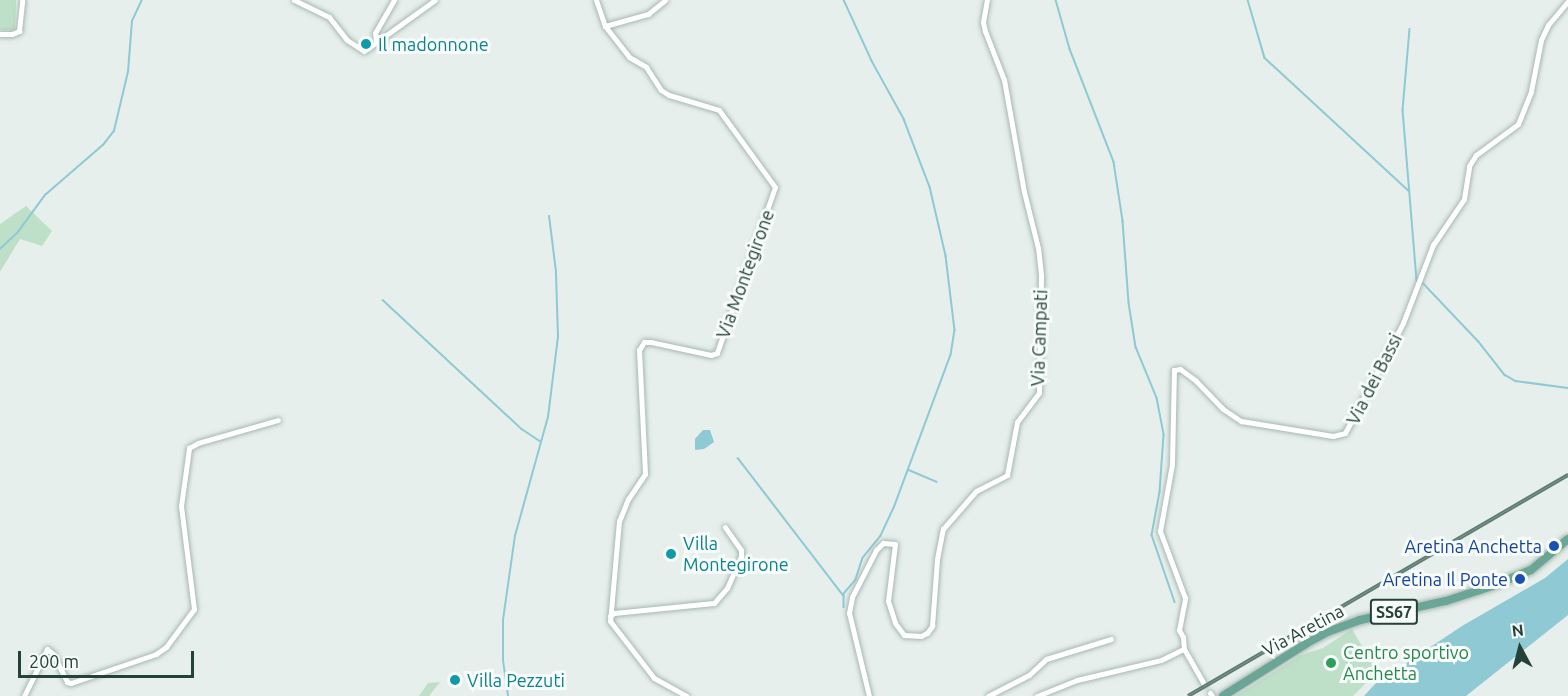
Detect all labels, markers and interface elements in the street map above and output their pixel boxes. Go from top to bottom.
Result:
place label: Il madonnone [378,33,489,55]
marker: Il madonnone [359,37,373,51]
street label: Via Montegirone [712,207,778,341]
street label: Via Campati [1027,289,1051,387]
street label: Via dei Bassi [1342,330,1406,428]
place label: Villa Montegirone [683,533,789,576]
place label: Aretina Anchetta [1405,535,1542,557]
marker: Aretina Anchetta [1547,539,1561,553]
marker: Villa Montegirone [664,547,678,561]
place label: Aretina Il Ponte [1383,568,1508,590]
marker: Aretina Il Ponte [1513,572,1527,586]
road number: SS67 [1368,599,1420,625]
street label: Via Aretina [1259,600,1347,660]
north arrow [1490,618,1550,678]
text: N [1511,620,1525,640]
scale bar [21,639,196,677]
place label: Centro sportivo Anchetta [1343,642,1469,684]
text: 200 m [29,651,79,671]
marker: Centro sportivo Anchetta [1324,656,1338,670]
place label: Villa Pezzuti [467,669,565,691]
marker: Villa Pezzuti [448,673,462,687]

